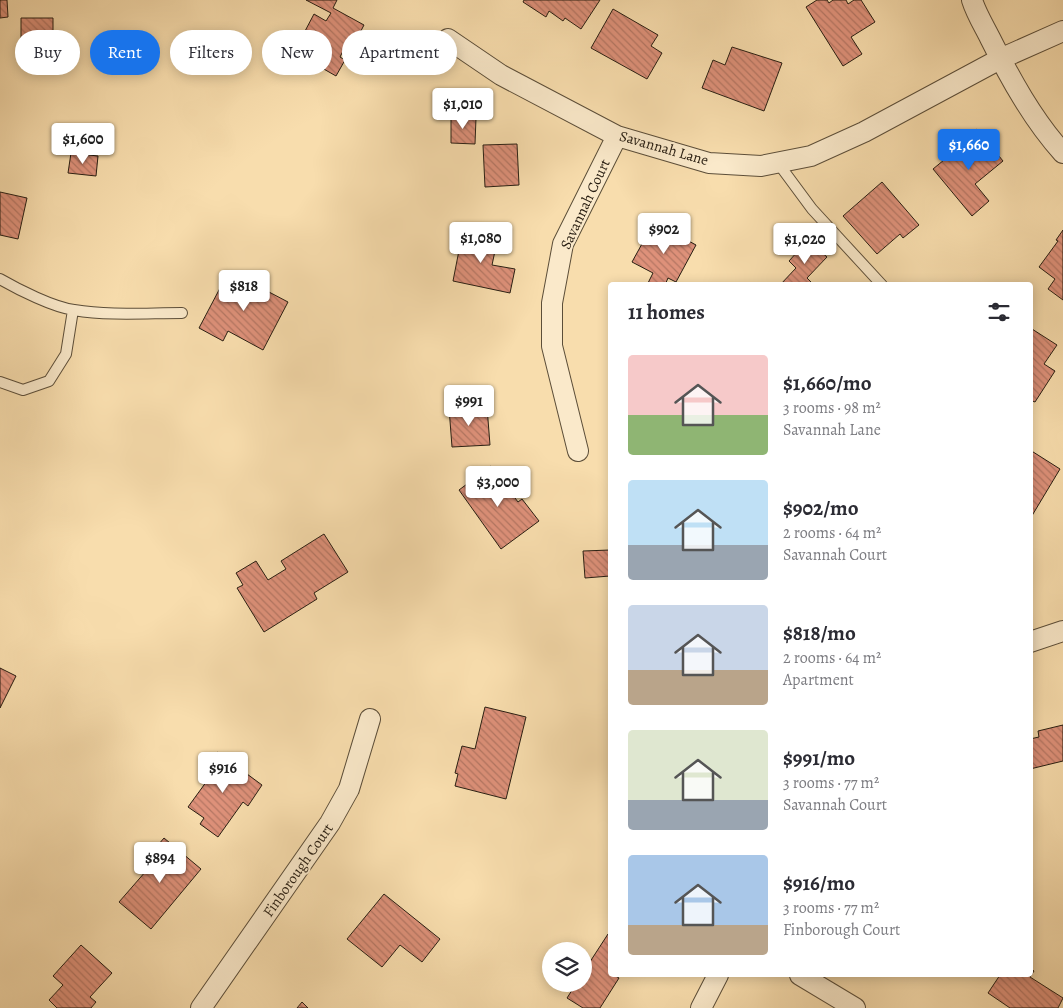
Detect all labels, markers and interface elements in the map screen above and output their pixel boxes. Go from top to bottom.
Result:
chip: Buy [15,30,80,75]
chip: Rent [90,30,160,75]
chip: Filters [170,30,252,75]
chip: New [262,30,332,75]
chip: Apartment [342,30,457,75]
pin: $1,010 [422,88,504,130]
text: $1,010 [443,93,483,115]
pin: $1,600 [42,122,124,165]
street label: Savannah Lane [617,126,711,170]
text: $1,600 [62,128,104,150]
pin: $1,660 [928,128,1010,171]
text: $1,660 [949,134,989,156]
street label: Savannah Court [555,156,615,252]
pin: $902 [634,212,694,255]
text: $902 [649,218,679,240]
pin: $1,080 [440,222,522,264]
pin: $1,020 [764,222,846,265]
text: $1,080 [460,227,502,249]
text: $1,020 [784,228,826,250]
pin: $818 [214,270,274,312]
text: $818 [230,275,258,297]
text: 11 homes [628,298,705,326]
icon: filters [985,298,1013,326]
text: $1,660/mo [783,369,871,397]
icon: home [668,375,728,435]
pin: $991 [439,384,499,427]
text: $991 [455,390,483,412]
text: 3 rooms · 98 m² [783,397,881,419]
text: Savannah Lane [783,419,881,441]
pin: $3,000 [457,466,539,508]
text: $3,000 [477,471,519,493]
text: $902/mo [783,494,859,522]
icon: home [668,500,728,560]
text: 2 rooms · 64 m² [783,522,881,544]
text: Savannah Court [783,544,887,566]
text: $818/mo [783,619,856,647]
icon: home [668,625,728,685]
text: 2 rooms · 64 m² [783,647,881,669]
text: Apartment [783,669,854,691]
text: $991/mo [783,744,855,772]
icon: home [668,750,728,810]
pin: $916 [193,752,253,794]
text: $916 [209,757,237,779]
text: 3 rooms · 77 m² [783,772,879,794]
text: Savannah Court [783,794,887,816]
street label: Finborough Court [258,819,338,921]
pin: $894 [130,842,190,884]
text: $894 [145,847,175,869]
text: $916/mo [783,869,855,897]
icon: home [668,875,728,935]
text: 3 rooms · 77 m² [783,897,879,919]
text: Finborough Court [783,919,900,941]
map controls [542,942,592,992]
button: layers [542,942,592,992]

